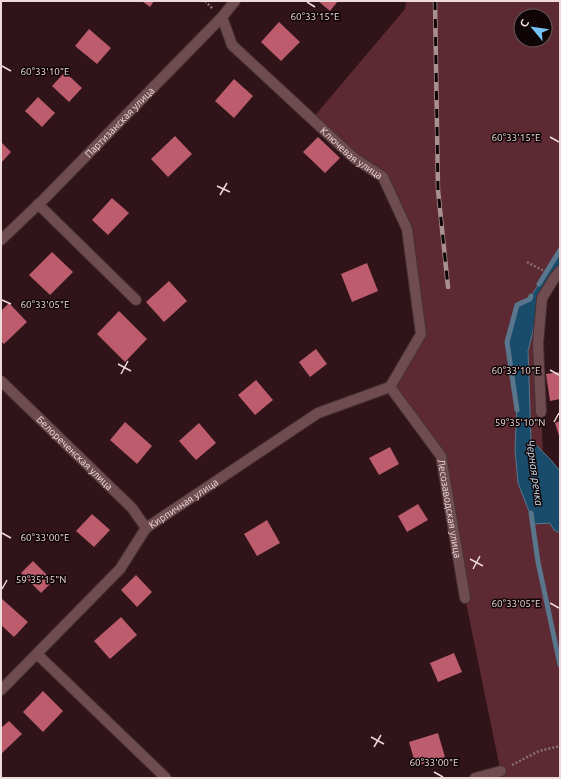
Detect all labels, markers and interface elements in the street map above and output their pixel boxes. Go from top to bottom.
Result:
north arrow [513,8,553,48]
text: 60°33'15"E [290,11,340,22]
text: С [517,17,531,29]
text: 60°33'10"E [20,66,70,77]
street label: Партизанская улица [82,85,156,160]
street label: Ключевая улица [318,125,385,181]
text: 60°33'15"E [491,132,541,143]
text: 60°33'05"E [20,299,70,310]
text: 60°33'10"E [491,365,541,376]
street label: Белореченская улица [35,413,115,492]
text: 59°35'10"N [495,417,545,428]
water label: Черная речка [524,439,546,507]
street label: Лесозаводская улица [436,458,464,559]
street label: Кирпичная улица [147,476,220,530]
text: 60°33'00"E [20,532,70,543]
text: 59°35'15"N [16,574,66,585]
text: 60°33'05"E [491,598,541,609]
text: 60°33'00"E [409,757,459,768]

